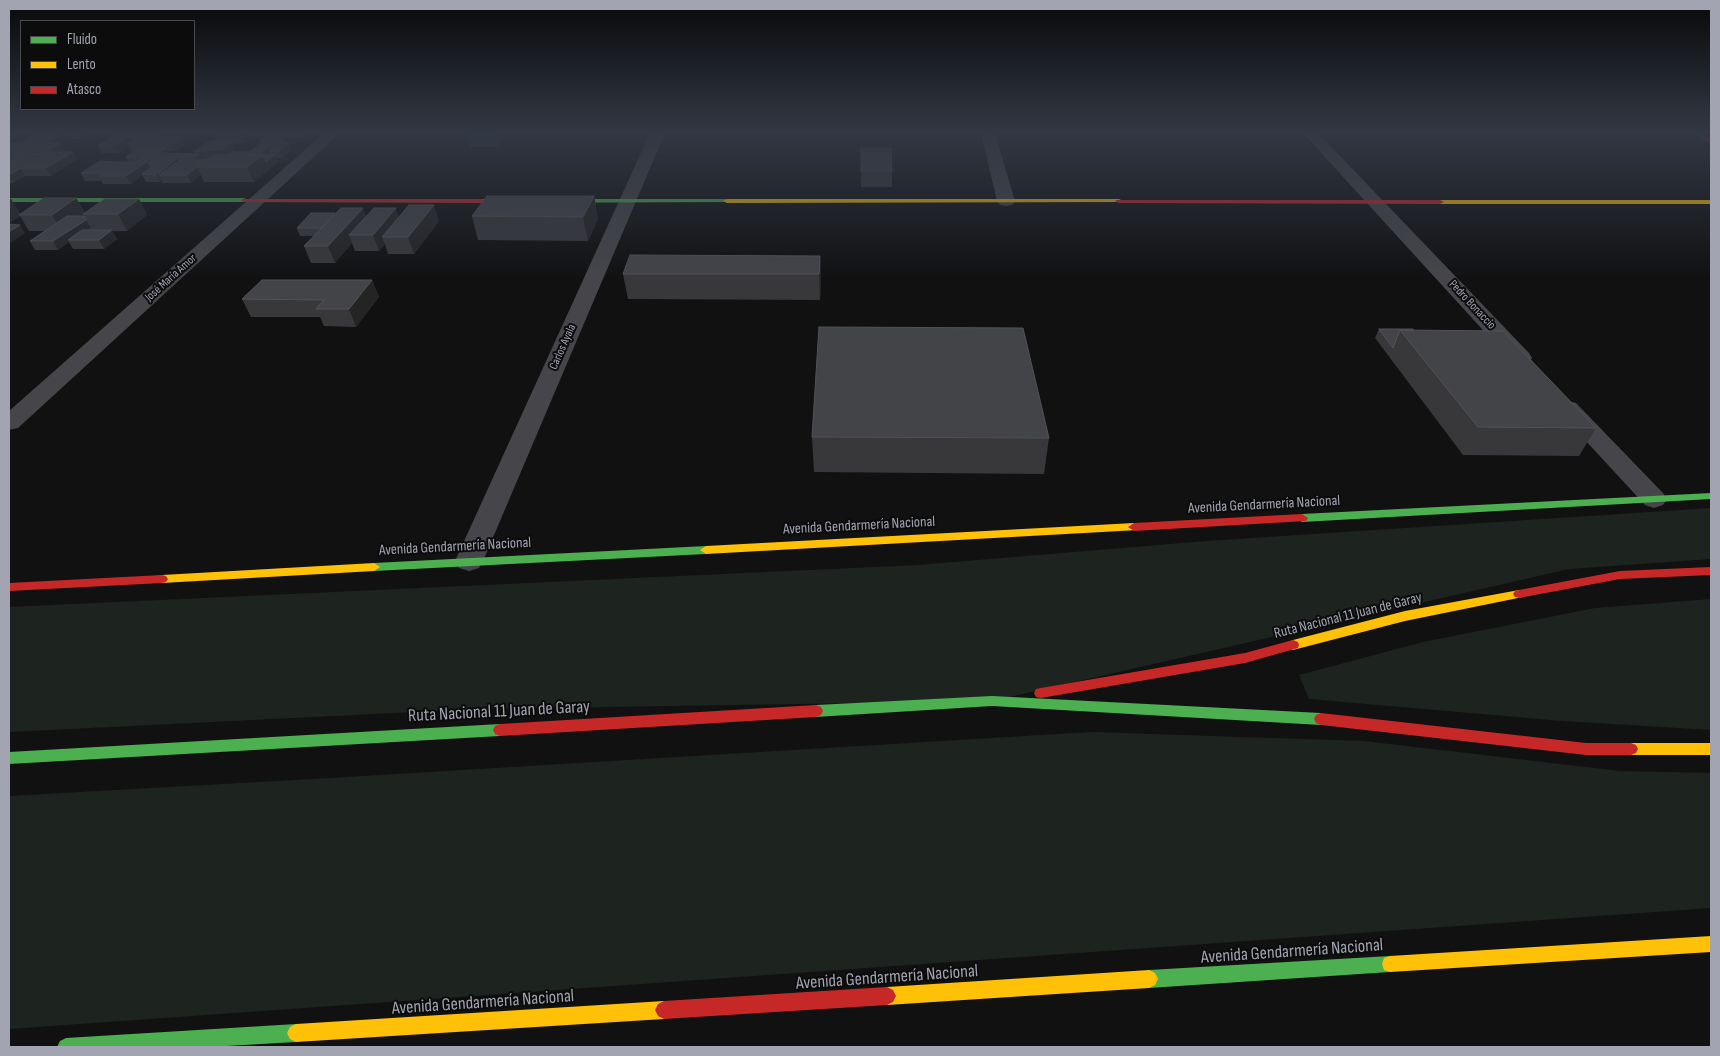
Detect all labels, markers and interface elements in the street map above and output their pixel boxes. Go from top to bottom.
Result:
legend [20,20,195,110]
text: Fluido [67,30,97,49]
text: Lento [67,55,96,74]
text: Atasco [67,80,101,99]
street label: José María Amor [142,251,200,305]
street label: Pedro Bonaccio [1446,277,1498,333]
street label: Carlos Ayala [547,322,579,372]
street label: Avenida Gendarmería Nacional [1188,492,1340,518]
street label: Avenida Gendarmería Nacional [783,513,935,539]
street label: Avenida Gendarmería Nacional [379,534,531,560]
street label: Ruta Nacional 11 Juan de Garay [1272,589,1424,643]
street label: Ruta Nacional 11 Juan de Garay [407,696,591,728]
street label: Avenida Gendarmería Nacional [1200,935,1384,969]
street label: Avenida Gendarmería Nacional [795,961,979,995]
street label: Avenida Gendarmería Nacional [391,986,575,1020]

